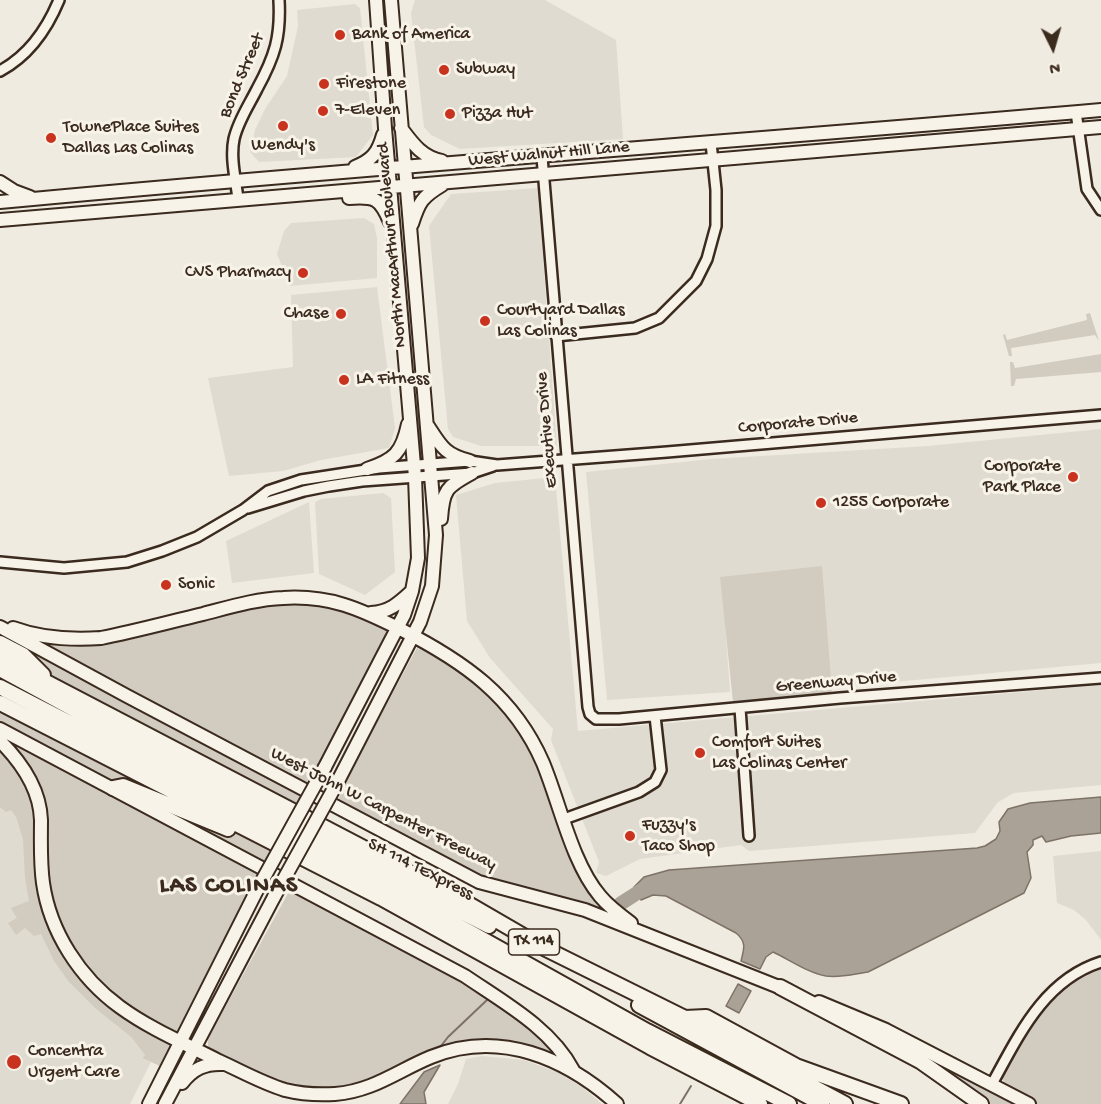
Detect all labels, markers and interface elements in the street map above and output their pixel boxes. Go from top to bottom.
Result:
north arrow [1023,18,1083,78]
place label: Bank of America [352,24,470,46]
marker: Bank of America [333,28,347,42]
street label: Bond Street [215,30,271,122]
text: N [1049,57,1061,76]
place label: Subway [456,59,515,81]
marker: Subway [437,63,451,77]
place label: Firestone [336,73,406,95]
marker: Firestone [317,77,331,91]
place label: 7-Eleven [335,100,400,122]
place label: Pizza Hut [462,103,532,125]
marker: 7-Eleven [316,104,330,118]
marker: Pizza Hut [443,107,457,121]
place label: TownePlace Suites Dallas Las Colinas [63,117,199,160]
marker: Wendy's [276,119,290,133]
marker: TownePlace Suites Dallas Las Colinas [44,131,58,145]
place label: Wendy's [251,135,315,157]
street label: West Walnut Hill Lane [468,137,630,173]
street label: North MacArthur Boulevard [373,142,413,348]
place label: CVS Pharmacy [185,262,291,284]
marker: CVS Pharmacy [296,266,310,280]
place label: Courtyard Dallas Las Colinas [497,300,625,342]
place label: Chase [284,303,329,325]
marker: Chase [334,307,348,321]
marker: Courtyard Dallas Las Colinas [478,314,492,328]
place label: LA Fitness [356,369,429,391]
street label: Executive Drive [532,371,564,489]
marker: LA Fitness [337,373,351,387]
street label: Corporate Drive [737,408,859,440]
place label: Corporate Park Place [983,456,1061,498]
marker: Corporate Park Place [1066,470,1080,484]
place label: 1255 Corporate [833,492,949,514]
marker: 1255 Corporate [814,496,828,510]
place label: Sonic [178,574,214,596]
marker: Sonic [159,578,173,592]
street label: Greenway Drive [775,667,897,699]
place label: Comfort Suites Las Colinas Center [712,732,846,774]
street label: West John W Carpenter Freeway [266,743,500,877]
marker: Comfort Suites Las Colinas Center [693,746,707,760]
place label: Fuzzy's Taco Shop [642,815,715,858]
marker: Fuzzy's Taco Shop [623,829,637,843]
street label: SH 114 TEXpress [364,834,476,906]
district label: LAS COLINAS [159,873,299,901]
road number: TX 114 [508,929,560,955]
place label: Concentra Urgent Care [28,1041,120,1084]
marker: Concentra Urgent Care [5,1053,23,1071]

